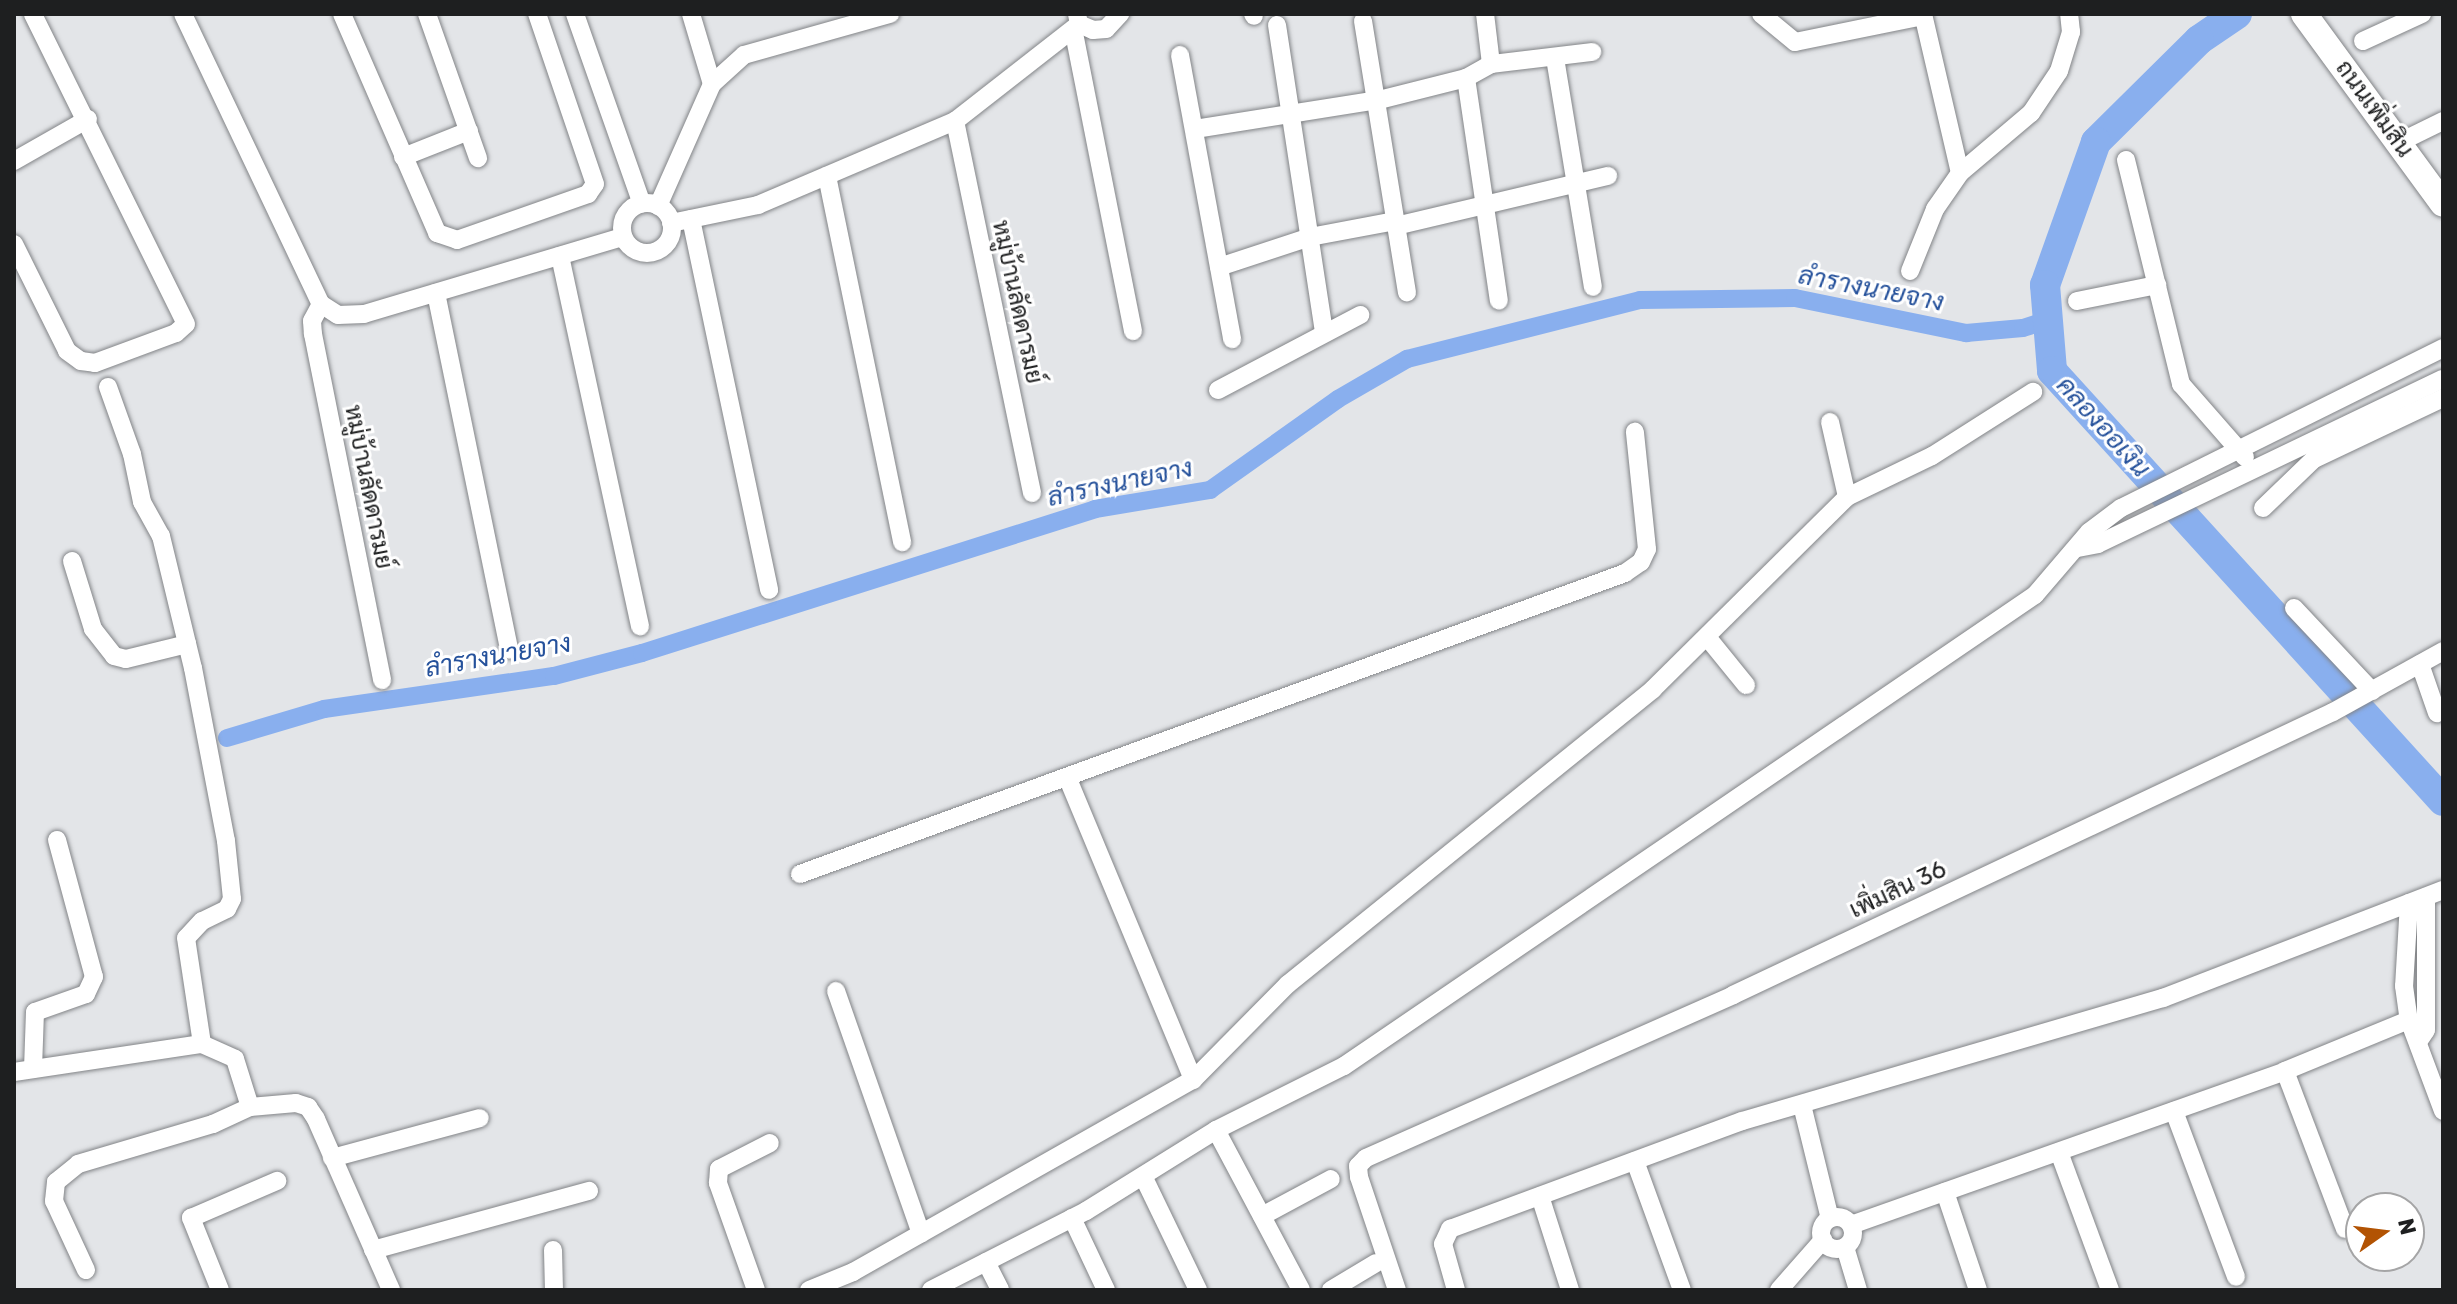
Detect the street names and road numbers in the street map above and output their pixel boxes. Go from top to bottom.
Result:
street label: ถนนเพิ่มสิน [2329,55,2419,163]
street label: หมู่บ้านลัดดารมย์ [986,218,1048,386]
street label: หมู่บ้านลัดดารมย์ [338,403,398,571]
street label: เพิ่มสิน 36 [1845,855,1951,925]

